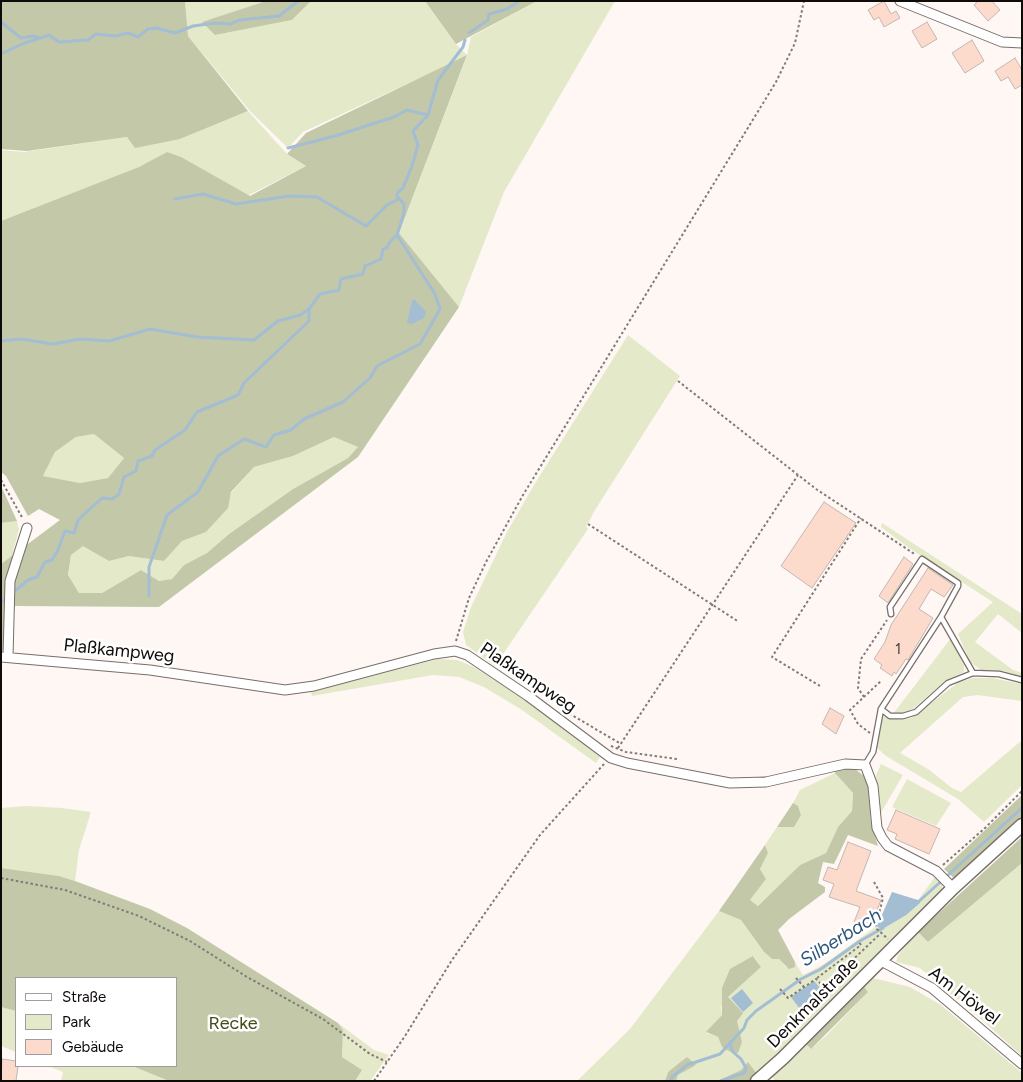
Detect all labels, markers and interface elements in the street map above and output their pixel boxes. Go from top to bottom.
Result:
street label: Plaßkampweg [62,634,176,668]
street label: Plaßkampweg [476,638,580,718]
house number: 1 [895,641,901,659]
water label: Silberbach [796,904,886,972]
street label: Denkmalstraße [763,953,863,1053]
street label: Am Höwel [924,962,1004,1030]
legend [15,977,178,1067]
text: Straße [62,988,106,1006]
text: Park [62,1013,91,1031]
park label: Recke [208,1013,258,1035]
text: Gebäude [62,1038,123,1056]

